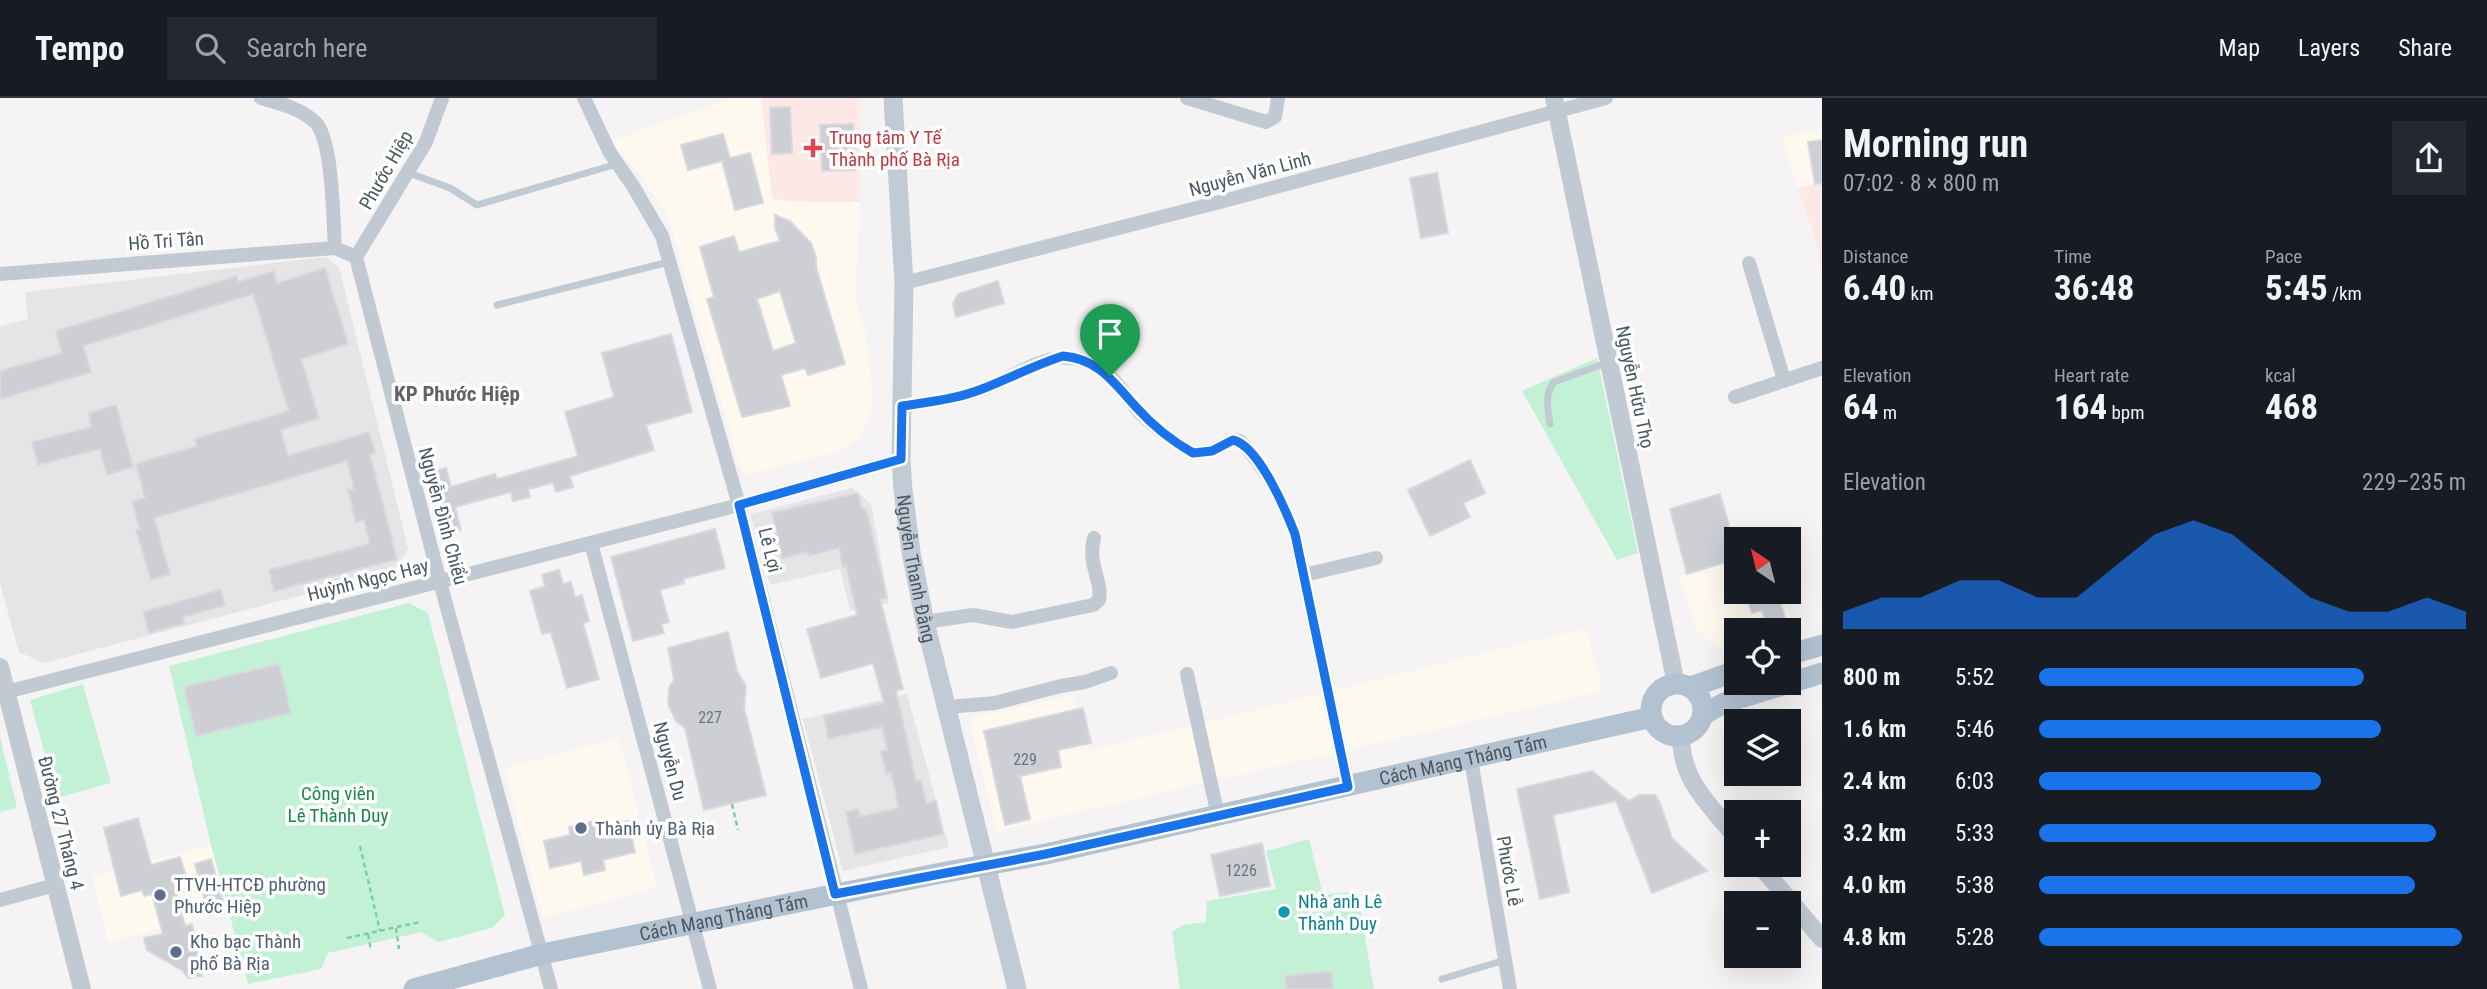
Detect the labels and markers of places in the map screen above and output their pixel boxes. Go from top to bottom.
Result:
place label: Trung tâm Y Tế Thành phố Bà Rịa [829,126,960,171]
marker: Trung tâm Y Tế Thành phố Bà Rịa [803,138,823,158]
pin [1080,304,1140,376]
place label: Thành ủy Bà Rịa [595,817,715,840]
marker: Thành ủy Bà Rịa [573,820,589,836]
place label: TTVH-HTCĐ phường Phước Hiệp [174,873,326,918]
marker: TTVH-HTCĐ phường Phước Hiệp [152,887,168,903]
place label: Nhà anh Lê Thành Duy [1298,890,1382,935]
marker: Nhà anh Lê Thành Duy [1276,904,1292,920]
place label: Kho bạc Thành phố Bà Rịa [190,930,301,975]
marker: Kho bạc Thành phố Bà Rịa [168,944,184,960]

